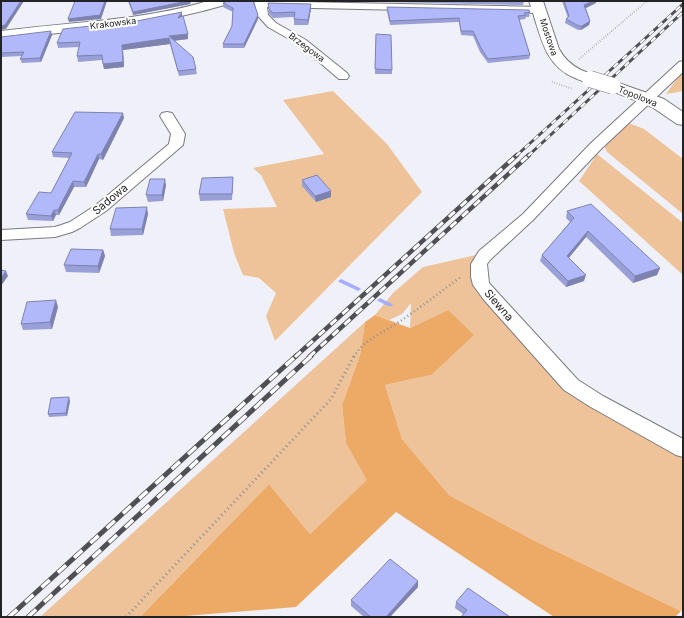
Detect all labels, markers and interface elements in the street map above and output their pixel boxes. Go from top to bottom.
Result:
street label: Krakowska [89,15,137,31]
street label: Mostowa [537,17,561,57]
street label: Brzegowa [287,30,327,64]
street label: Topolowa [617,83,659,109]
street label: Sadowa [89,180,131,218]
street label: Siewna [481,286,517,324]

